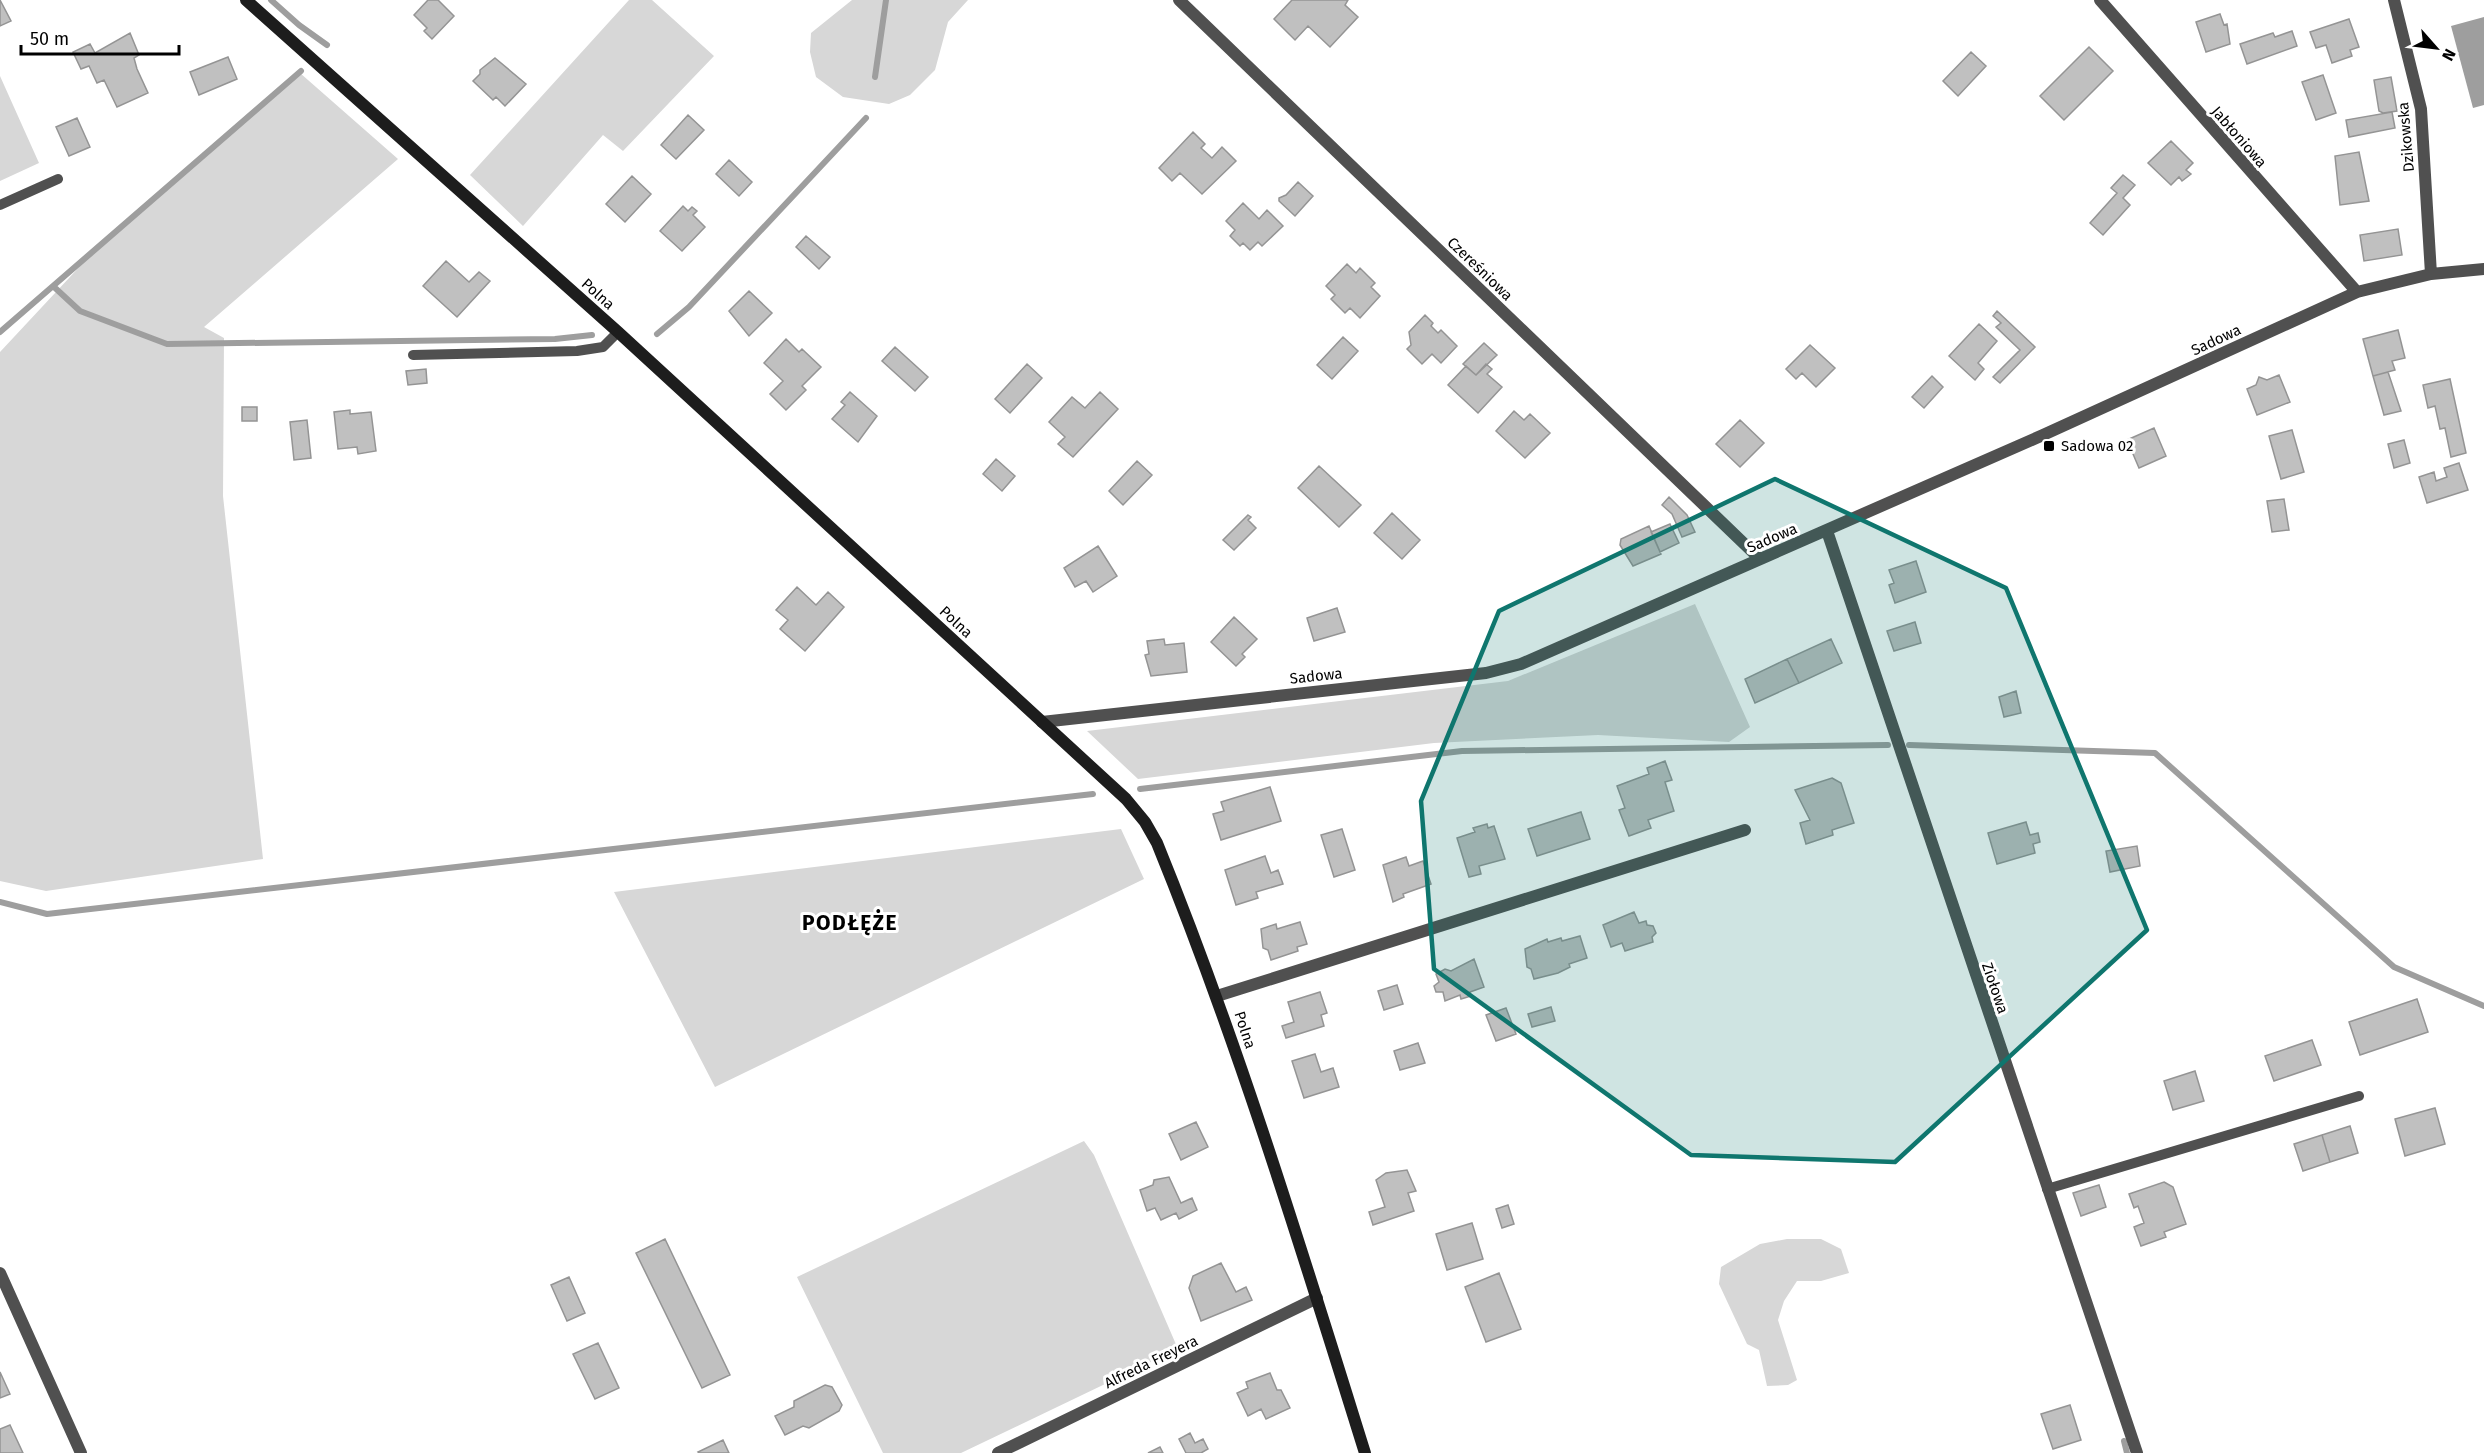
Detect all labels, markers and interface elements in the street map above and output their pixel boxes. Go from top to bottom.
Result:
scale bar [21,18,178,56]
north arrow [2406,18,2466,78]
text: 50 m [30,28,69,50]
text: N [2438,46,2460,64]
street label: Dzikowska [2394,101,2418,173]
street label: Jabłoniowa [2207,103,2271,171]
street label: Czereśniowa [1444,233,1516,305]
street label: Polna [578,274,618,314]
street label: Sadowa [2188,321,2244,359]
place label: Sadowa 02 [2061,437,2133,455]
marker: Sadowa 02 [2042,439,2056,453]
street label: Sadowa [1744,519,1800,557]
street label: Polna [936,602,976,642]
street label: Sadowa [1289,664,1343,688]
district label: PODŁĘŻE [802,909,898,936]
street label: Ziołowa [1978,960,2012,1016]
street label: Polna [1231,1009,1259,1051]
street label: Alfreda Freyera [1101,1332,1201,1392]

